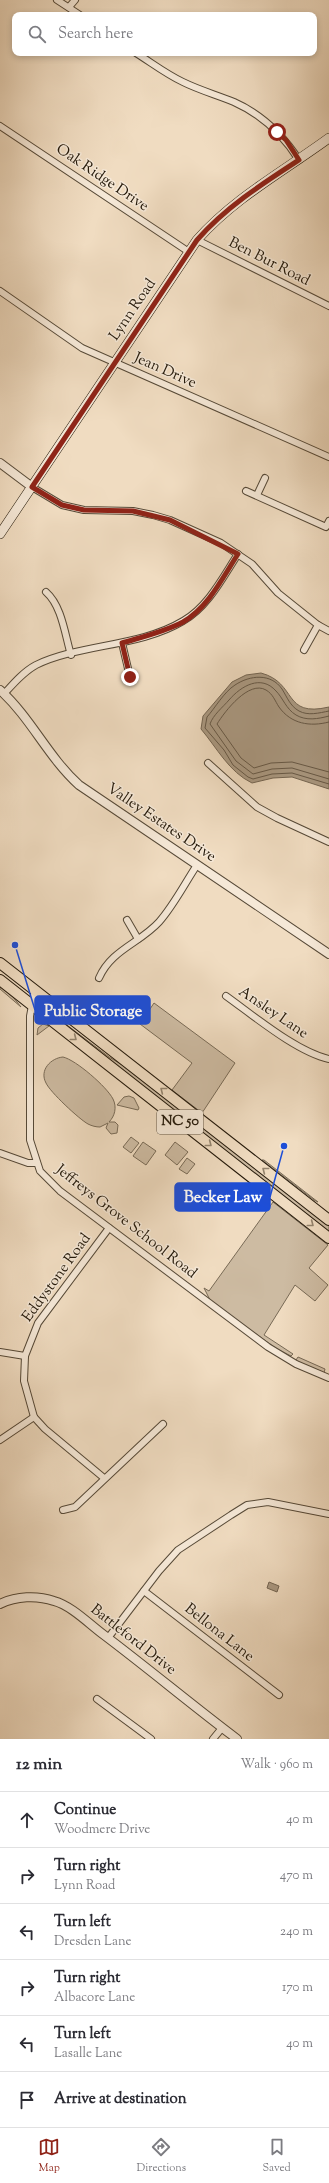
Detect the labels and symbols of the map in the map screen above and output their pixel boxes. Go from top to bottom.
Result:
route start [268,123,286,141]
street label: Oak Ridge Drive [51,139,153,217]
street label: Ben Bur Road [225,232,314,292]
street label: Lynn Road [105,274,162,345]
street label: Jean Drive [129,347,200,394]
route end [121,668,139,686]
street label: Valley Estates Drive [102,779,220,867]
street label: Ansley Lane [234,982,312,1044]
callout: Public Storage [35,996,150,1024]
text: Public Storage [44,1001,143,1024]
one-way arrow [69,1033,76,1040]
one-way arrow [160,1088,167,1095]
road number: NC 50 [157,1110,203,1134]
one-way arrow [204,1139,211,1146]
street label: Jeffreys Grove School Road [50,1159,202,1284]
one-way arrow [263,1168,270,1175]
callout: Becker Law [175,1183,270,1211]
text: Becker Law [184,1187,262,1210]
one-way arrow [307,1219,314,1227]
street label: Eddystone Road [18,1229,97,1327]
street label: Bellona Lane [180,1599,258,1667]
street label: Battleford Drive [86,1600,180,1680]

